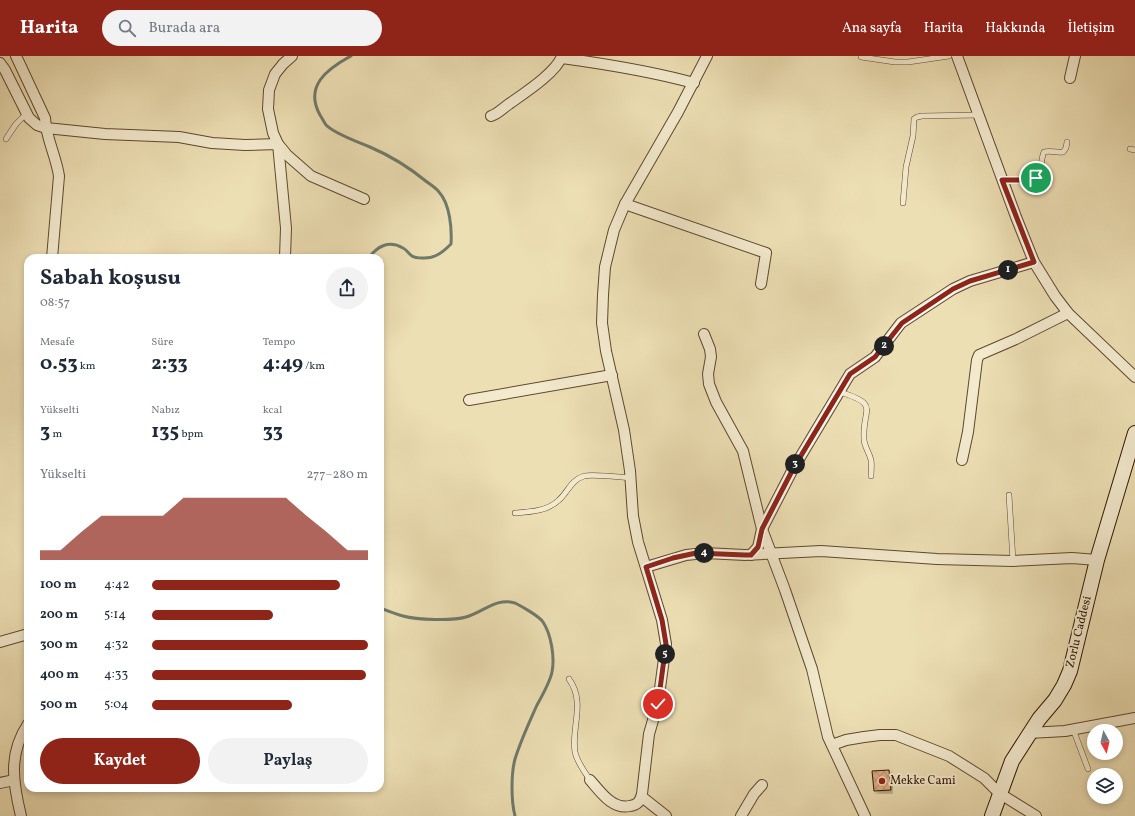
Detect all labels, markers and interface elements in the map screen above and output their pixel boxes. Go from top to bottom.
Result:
search box [102,10,382,46]
text: Harita [20,15,78,41]
icon: search [116,17,138,39]
text: Burada ara [148,18,220,39]
text: Ana sayfa [842,19,902,38]
text: Harita [924,19,963,38]
text: Hakkında [985,19,1045,38]
text: İletişim [1067,19,1115,38]
pin [1019,161,1053,195]
icon: arrive [1025,167,1047,189]
pin: 1 [998,260,1018,280]
text: 1 [1006,262,1010,277]
text: Sabah koşusu [40,263,181,294]
button: share [326,267,368,309]
text: 08:57 [40,294,70,312]
text: Mesafe [40,335,74,350]
text: Süre [151,335,173,350]
text: Tempo [263,335,295,350]
pin: 2 [874,336,894,356]
text: 2 [881,338,887,353]
text: 0.53 [40,350,78,378]
text: 2:33 [151,350,188,378]
text: 4:49 [263,350,303,378]
text: km [78,359,96,374]
text: /km [303,359,325,374]
text: Yükselti [40,403,79,418]
text: Nabız [151,403,180,418]
text: kcal [263,403,282,418]
text: 3 [40,418,50,446]
text: 135 [151,418,179,446]
text: 33 [263,418,283,446]
text: m [50,427,62,442]
text: bpm [179,427,203,442]
pin: 3 [785,454,805,474]
text: 3 [792,456,798,471]
text: Yükselti [40,466,86,484]
text: 277–280 m [306,466,368,484]
pin: 4 [694,543,714,563]
text: 4 [701,545,707,560]
text: 100 m [40,576,77,594]
text: 4:42 [104,576,130,594]
street label: Zorlu Caddesi [1062,594,1096,670]
text: 200 m [40,606,78,624]
text: 5:14 [104,606,126,624]
text: 300 m [40,636,78,654]
text: 4:32 [104,636,128,654]
pin: 5 [655,644,675,664]
text: 5 [662,646,668,661]
text: 400 m [40,666,79,684]
text: 4:33 [104,666,128,684]
pin [641,687,675,721]
icon: check [647,693,669,715]
text: 500 m [40,696,77,714]
text: 5:04 [104,696,129,714]
north arrow [1087,724,1123,760]
map controls [1087,724,1123,804]
button: Kaydet [40,738,200,784]
button: Paylaş [208,738,368,784]
button: layers [1087,768,1123,804]
place label: Mekke Cami [890,773,956,789]
marker: Mekke Cami [877,776,887,786]

